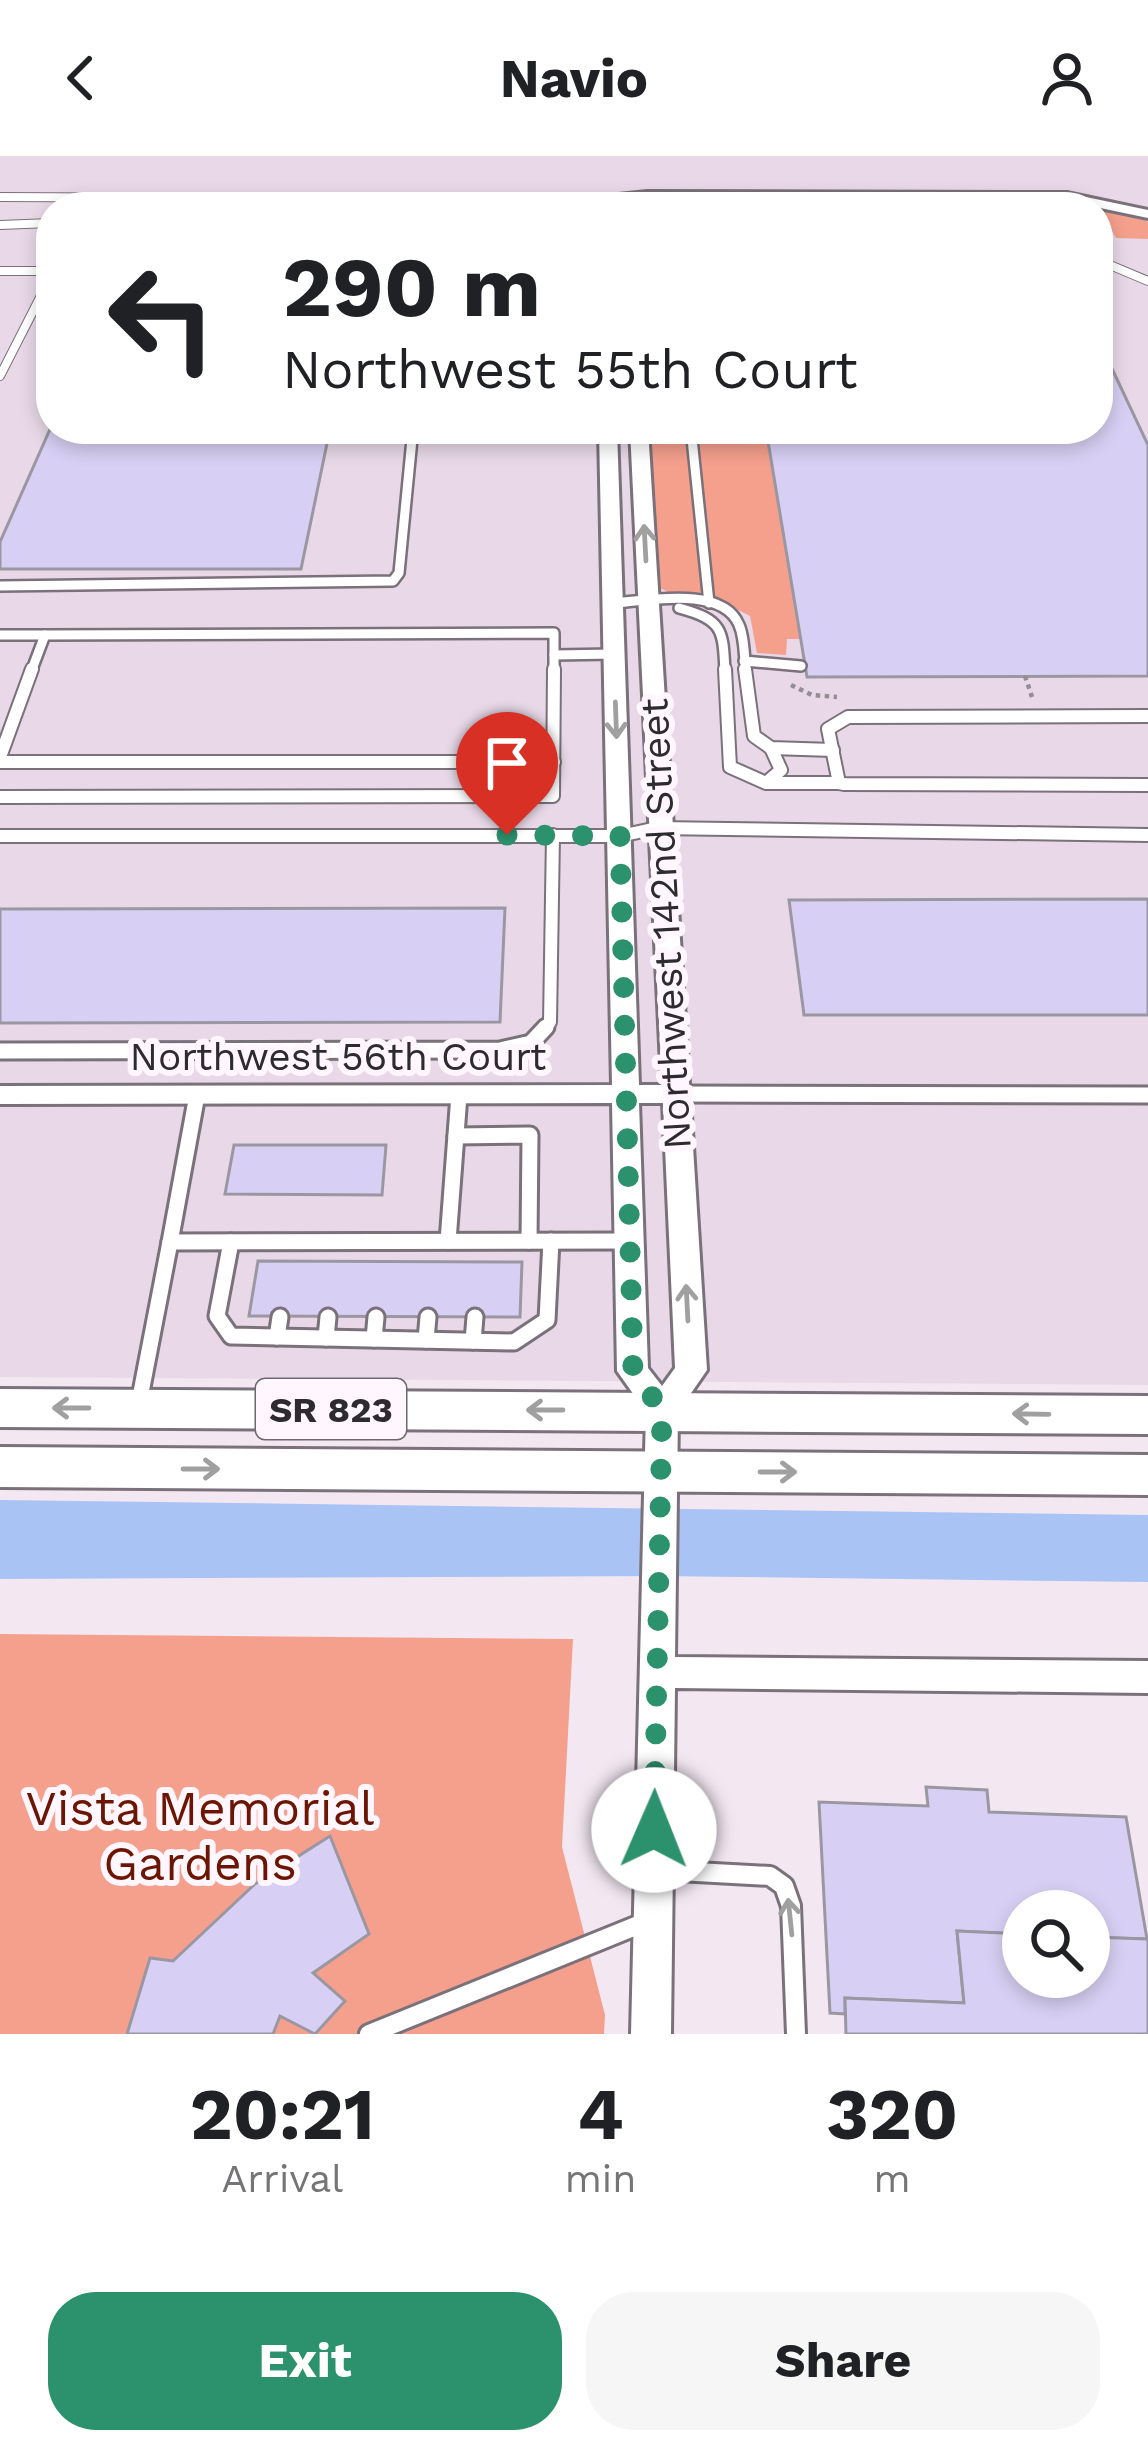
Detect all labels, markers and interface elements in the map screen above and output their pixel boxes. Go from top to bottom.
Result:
icon: back [48,45,114,111]
icon: person [1034,45,1100,111]
text: Navio [500,47,648,110]
text: 290 m [282,238,541,336]
icon: left [84,240,240,396]
text: Northwest 55th Court [282,338,858,401]
one-way arrow [633,524,656,563]
street label: Northwest 142nd Street [631,697,700,1151]
one-way arrow [605,700,628,739]
pin [456,712,558,835]
icon: arrive [474,730,540,796]
street label: Northwest 56th Court [130,1034,546,1079]
one-way arrow [675,1284,698,1323]
road number: SR 823 [256,1379,406,1439]
one-way arrow [52,1397,91,1419]
one-way arrow [526,1399,565,1421]
one-way arrow [1012,1403,1051,1425]
one-way arrow [181,1457,220,1480]
one-way arrow [758,1461,797,1484]
position arrow [591,1767,717,1893]
park label: Vista Memorial Gardens [26,1780,375,1892]
map controls [1002,1890,1110,1998]
button: search [1002,1890,1110,1998]
one-way arrow [778,1899,801,1938]
text: 20:21 [190,2072,375,2156]
text: 4 [577,2072,624,2156]
text: 320 [826,2072,958,2156]
text: Arrival [221,2156,343,2201]
text: min [565,2156,636,2201]
text: m [874,2156,911,2201]
button: Exit [48,2292,562,2430]
button: Share [586,2292,1100,2430]

